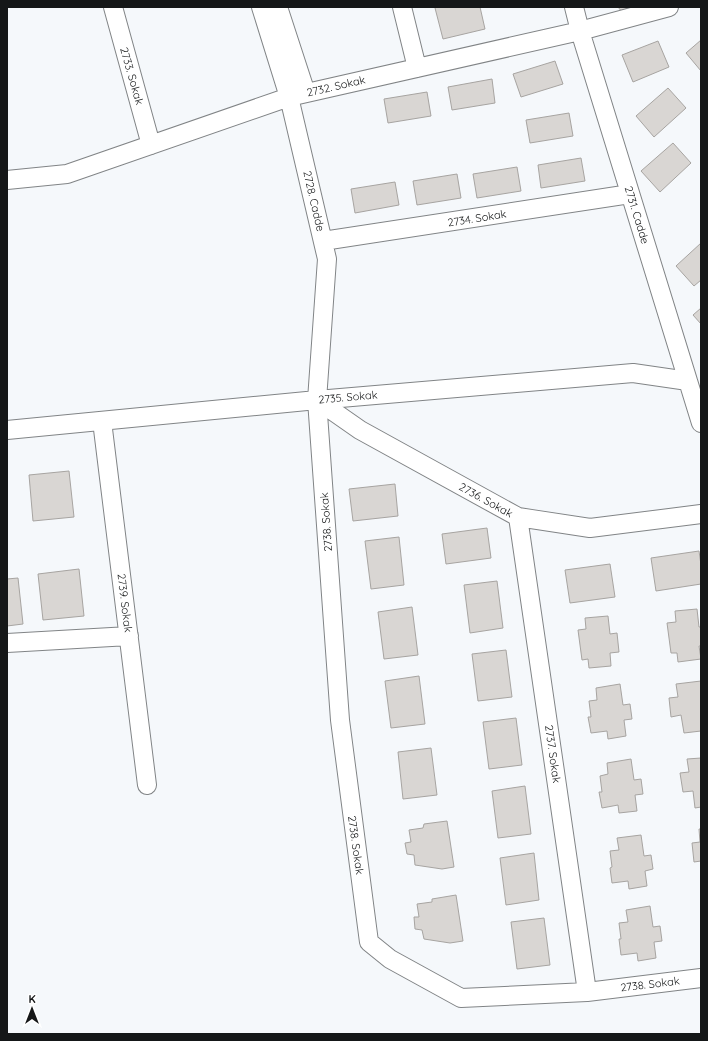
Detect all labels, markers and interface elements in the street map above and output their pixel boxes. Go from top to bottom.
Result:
street label: 2733. Sokak [117,46,147,107]
street label: 2732. Sokak [305,72,367,100]
street label: 2728. Cadde [300,169,328,233]
street label: 2731. Cadde [622,184,652,246]
street label: 2734. Sokak [447,206,507,230]
street label: 2735. Sokak [318,387,378,407]
street label: 2736. Sokak [457,479,515,521]
street label: 2738. Sokak [317,492,335,552]
street label: 2739. Sokak [114,573,136,633]
street label: 2737. Sokak [542,724,564,784]
street label: 2738. Sokak [345,815,367,876]
street label: 2738. Sokak [620,973,680,995]
north arrow [12,989,52,1029]
text: K [28,992,36,1006]

